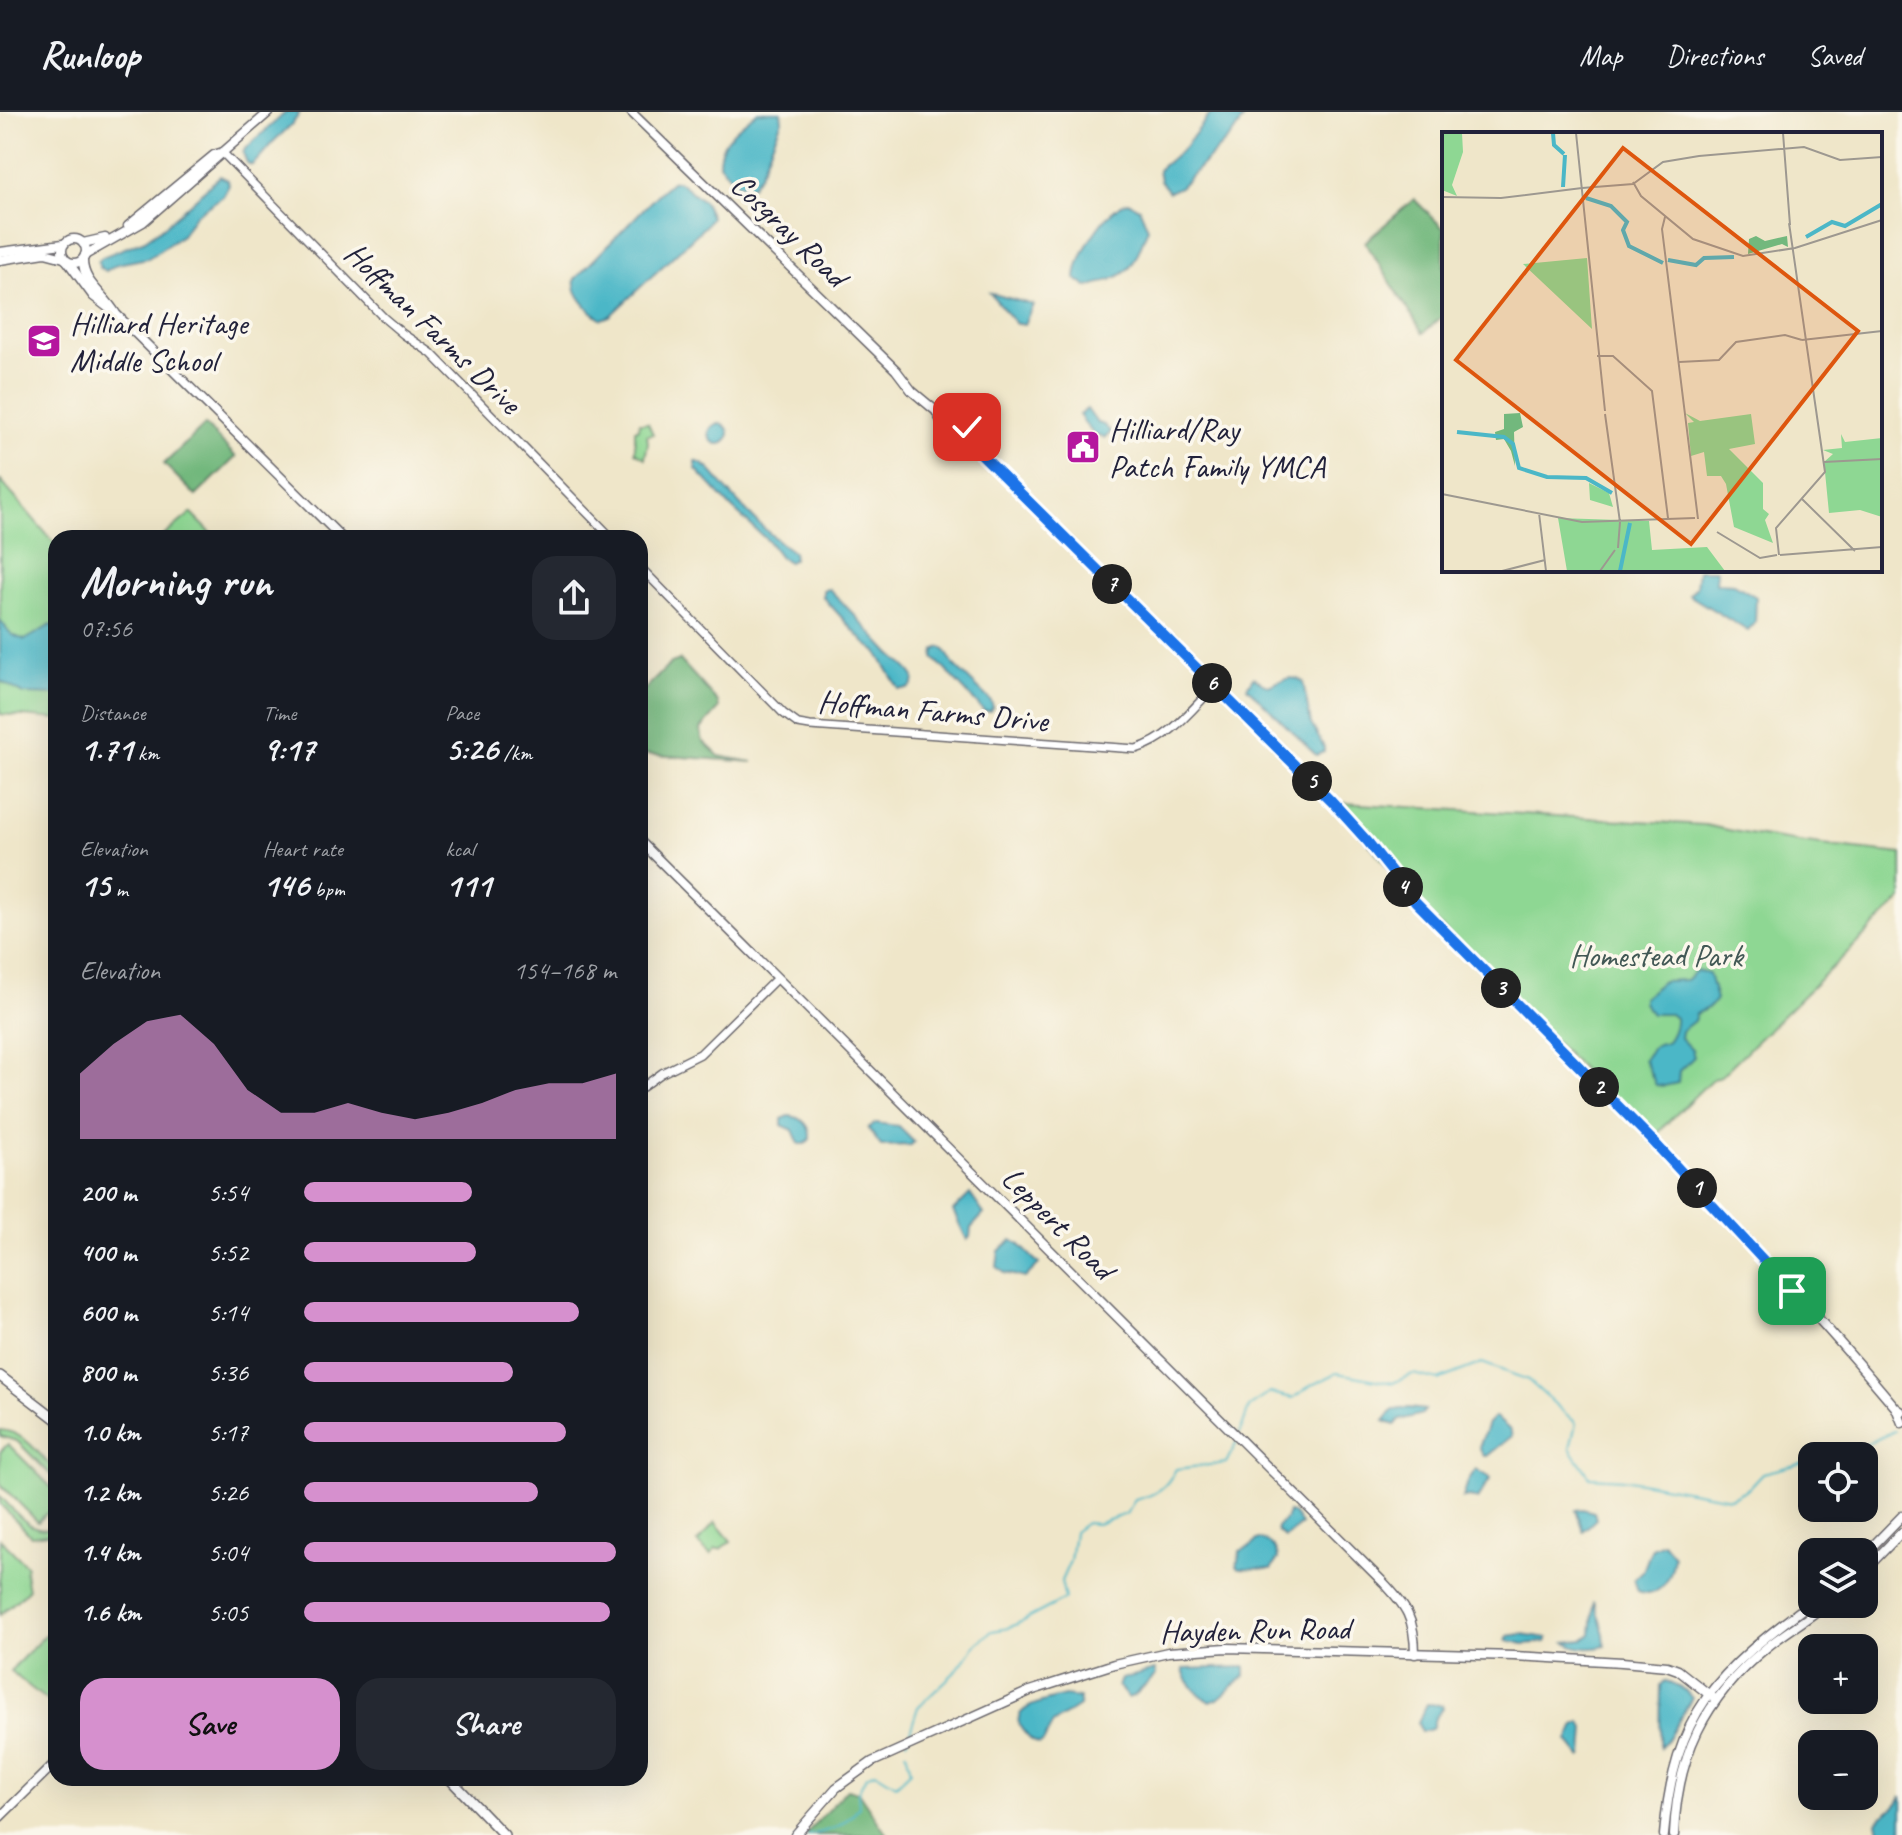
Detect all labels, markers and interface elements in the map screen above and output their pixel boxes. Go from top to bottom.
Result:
text: Runloop [40,32,140,79]
text: Map [1579,38,1622,73]
text: Directions [1666,38,1764,73]
text: Saved [1808,38,1862,73]
inset map [1442,132,1882,572]
street label: Cosgray Road [722,164,860,299]
street label: Hoffman Farms Drive [336,233,532,425]
place label: Hilliard Heritage Middle School [70,303,250,381]
school or university icon: Hilliard Heritage Middle School [25,322,63,360]
pin [933,393,1001,461]
icon: check [945,405,989,449]
place label: Hilliard/Ray Patch Family YMCA [1109,409,1327,487]
public building icon: Hilliard/Ray Patch Family YMCA [1064,428,1102,466]
text: Morning run [80,554,272,609]
button: share [532,556,616,640]
pin: 7 [1092,564,1132,604]
text: 7 [1107,570,1117,598]
text: 07:56 [80,612,132,645]
pin: 6 [1192,663,1232,703]
text: 6 [1207,669,1217,697]
street label: Hoffman Farms Drive [816,681,1052,742]
text: Distance [80,699,146,727]
text: Time [263,699,296,727]
text: Pace [445,699,479,727]
text: 1.71 [80,727,133,770]
text: 9:17 [263,727,315,770]
text: 5:26 [445,727,498,770]
text: km [133,739,159,767]
text: /km [498,739,532,767]
pin: 5 [1292,761,1332,801]
text: 5 [1307,767,1317,795]
text: Elevation [80,835,148,863]
text: Heart rate [263,835,343,863]
text: kcal [445,835,474,863]
text: 15 [80,863,110,906]
text: 146 [263,863,309,906]
text: 111 [445,863,491,906]
pin: 4 [1383,867,1423,907]
text: 4 [1398,873,1408,901]
text: m [110,875,128,903]
text: bpm [309,875,345,903]
park label: Homestead Park [1569,935,1745,976]
text: Elevation [80,954,160,987]
text: 154–168 m [513,954,616,987]
pin: 3 [1481,968,1521,1008]
text: 3 [1496,974,1506,1002]
pin: 2 [1579,1067,1619,1107]
text: 2 [1594,1073,1604,1101]
street label: Leppert Road [993,1158,1127,1292]
pin: 1 [1677,1168,1717,1208]
text: 1 [1692,1174,1702,1202]
text: 200 m [80,1176,136,1209]
text: 5:54 [208,1176,248,1209]
text: 400 m [80,1236,136,1269]
text: 5:52 [208,1236,248,1269]
pin [1758,1257,1826,1325]
icon: arrive [1770,1269,1814,1313]
text: 600 m [80,1296,137,1329]
text: 5:14 [208,1296,248,1329]
text: 800 m [80,1356,136,1389]
text: 5:36 [208,1356,248,1389]
text: 1.0 km [80,1416,140,1449]
text: 5:17 [208,1416,248,1449]
map controls [1798,1442,1878,1810]
button: locate [1798,1442,1878,1522]
text: 1.2 km [80,1476,140,1509]
text: 5:26 [208,1476,248,1509]
text: 1.4 km [80,1536,140,1569]
text: 5:04 [208,1536,248,1569]
button: layers [1798,1538,1878,1618]
text: 1.6 km [80,1596,141,1629]
text: 5:05 [208,1596,248,1629]
street label: Hayden Run Road [1159,1608,1356,1652]
button: + [1798,1634,1878,1714]
button: Save [80,1678,340,1770]
button: Share [356,1678,616,1770]
button: − [1798,1730,1878,1810]

